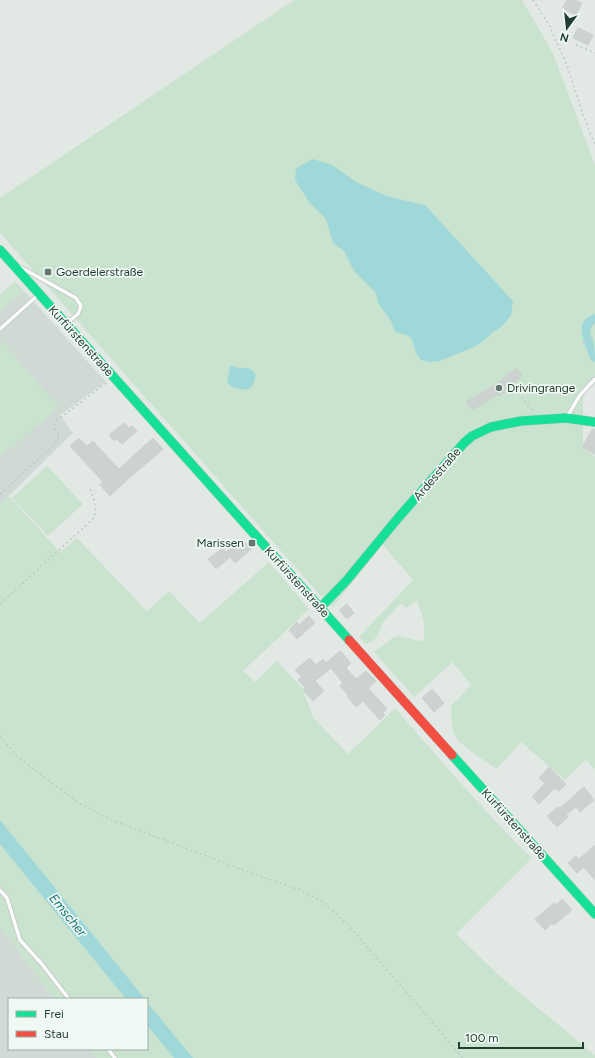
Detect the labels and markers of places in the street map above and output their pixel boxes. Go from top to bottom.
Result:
place label: Goerdelerstraße [56,265,144,279]
marker: Goerdelerstraße [43,267,53,277]
place label: Drivingrange [507,381,576,395]
marker: Drivingrange [494,383,504,393]
place label: Marissen [196,536,244,550]
marker: Marissen [247,538,257,548]

